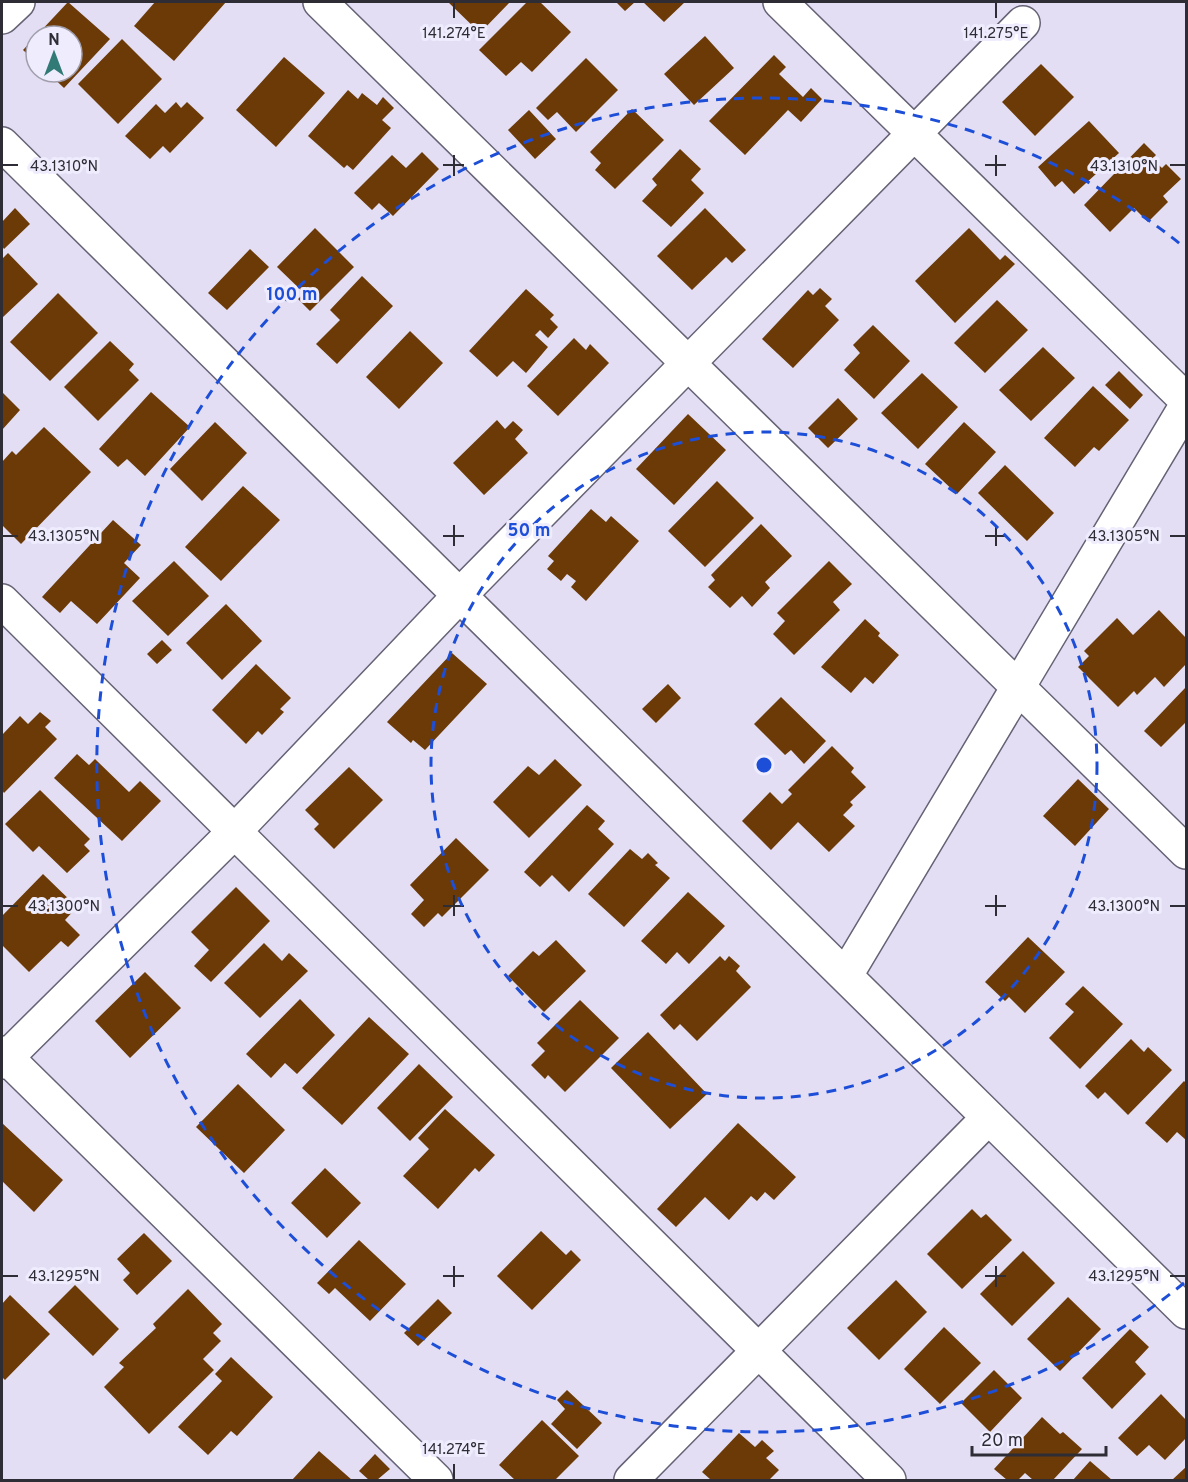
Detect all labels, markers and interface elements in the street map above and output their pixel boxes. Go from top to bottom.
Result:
north arrow [24,24,84,84]
text: 141.274°E [422,25,486,44]
text: 141.275°E [964,25,1028,44]
text: N [48,31,60,51]
text: 43.1310°N [30,158,98,177]
text: 43.1310°N [1090,158,1158,177]
text: 100 m [266,284,318,307]
text: 50 m [507,520,551,543]
text: 43.1305°N [28,528,100,547]
text: 43.1305°N [1088,528,1160,547]
centre of rings [754,755,774,775]
text: 43.1300°N [28,898,100,917]
text: 43.1300°N [1088,898,1160,917]
text: 43.1295°N [28,1268,100,1287]
text: 43.1295°N [1088,1268,1160,1287]
scale bar [972,1419,1106,1457]
text: 20 m [981,1430,1023,1453]
text: 141.274°E [422,1441,486,1460]

